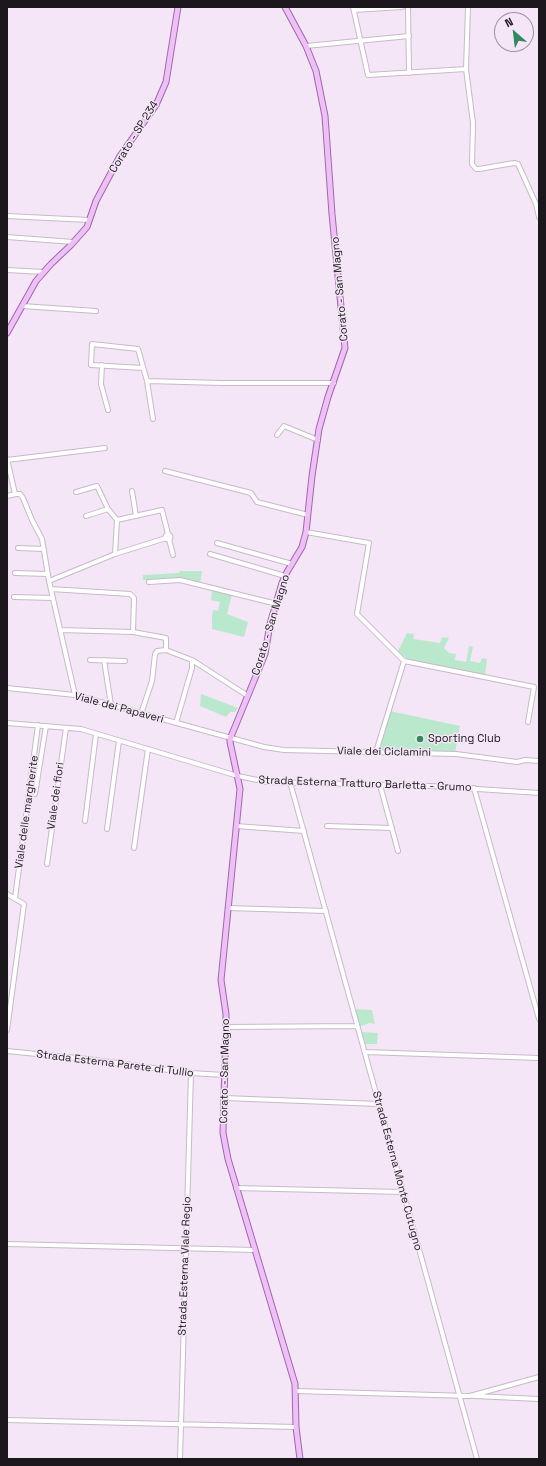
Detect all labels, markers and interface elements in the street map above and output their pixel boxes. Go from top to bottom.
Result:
north arrow [494,12,534,52]
text: N [502,14,515,30]
street label: Corato - SP 234 [107,99,161,175]
street label: Corato - San Magno [329,236,351,342]
street label: Corato - San Magno [249,573,293,677]
street label: Viale dei Papaveri [73,690,165,726]
place label: Sporting Club [428,732,501,746]
marker: Sporting Club [415,734,425,744]
street label: Viale dei Ciclamini [337,745,431,759]
street label: Viale delle margherite [12,754,42,870]
street label: Viale dei fiori [45,761,67,831]
street label: Strada Esterna Tratturo Barletta - Grumo [258,774,472,794]
street label: Corato - San Magno [217,1018,233,1124]
street label: Strada Esterna Parete di Tullio [36,1048,194,1080]
street label: Strada Esterna Monte Cutugno [369,1090,425,1252]
street label: Strada Esterna Viale Regio [176,1196,194,1336]

